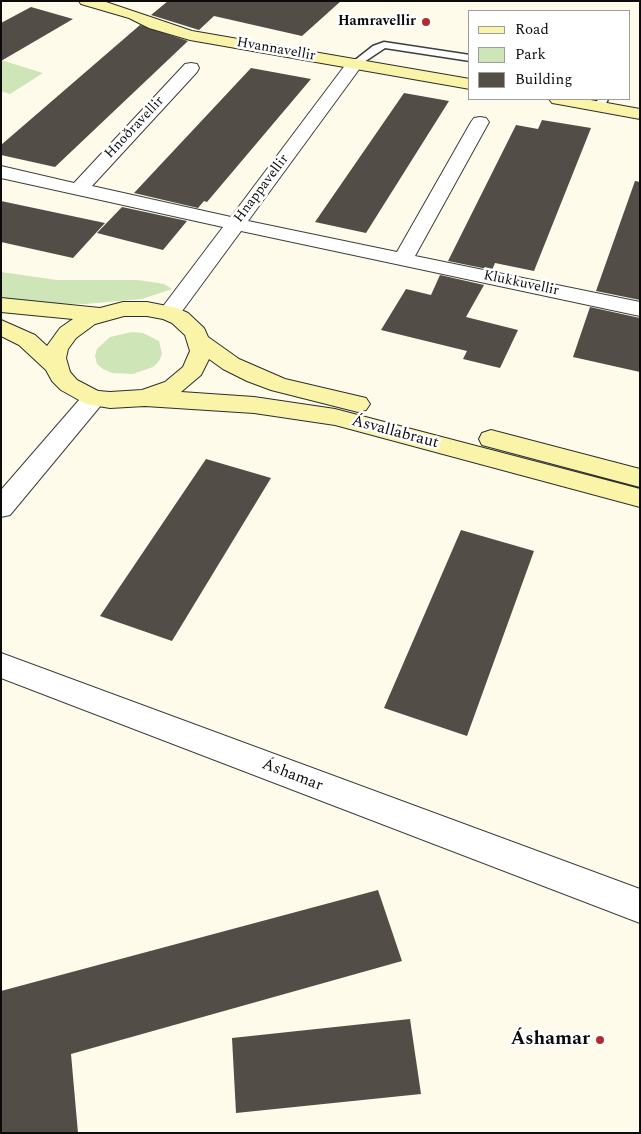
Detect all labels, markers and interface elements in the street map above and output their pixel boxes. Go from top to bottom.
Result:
legend [468,10,631,100]
place label: Hamravellir [338,14,416,30]
marker: Hamravellir [420,16,432,28]
text: Road [515,18,549,41]
street label: Hvannavellir [235,35,317,65]
text: Park [515,43,546,66]
text: Building [515,68,572,91]
street label: Hnoðravellir [102,93,168,163]
street label: Hnappavellir [231,152,293,226]
street label: Klukkuvellir [482,268,560,300]
street label: Ásvallabraut [349,412,441,454]
street label: Áshamar [259,756,325,796]
place label: Áshamar [511,1029,590,1051]
marker: Áshamar [594,1034,606,1046]

